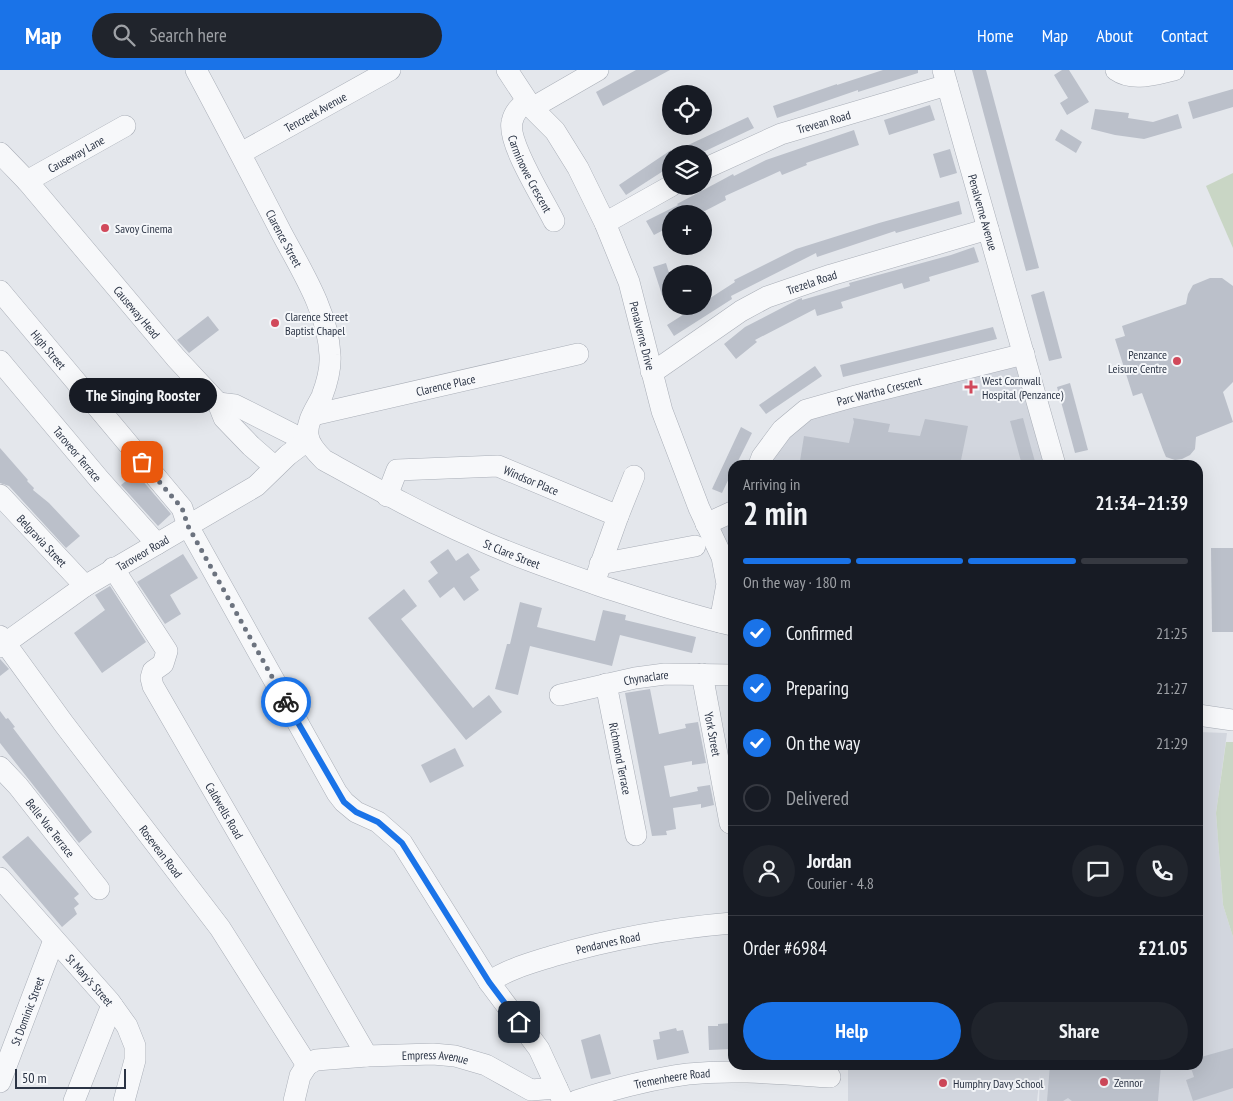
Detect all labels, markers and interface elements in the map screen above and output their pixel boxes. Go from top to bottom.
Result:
search box [92,13,442,58]
text: Map [25,20,62,51]
icon: search [110,21,138,49]
text: Search here [150,23,227,47]
text: Home [977,24,1014,47]
text: Map [1042,24,1068,47]
text: About [1096,24,1133,47]
text: Contact [1161,24,1208,47]
map controls [662,85,712,315]
button: locate [662,85,712,135]
street label: Tencreek Avenue [282,88,349,135]
street label: Trevean Road [795,106,852,136]
street label: Causeway Lane [45,132,107,176]
street label: Carminowe Crescent [505,133,556,216]
button: layers [662,145,712,195]
street label: Penalverne Avenue [965,172,1001,252]
button: + [662,205,712,255]
street label: Clarence Street [263,207,306,270]
place label: Savoy Cinema [115,221,173,236]
marker: Savoy Cinema [99,222,111,234]
button: − [662,265,712,315]
street label: Trezela Road [784,266,838,297]
street label: Causeway Head [111,282,164,341]
street label: Penalverne Drive [627,300,659,372]
place label: Clarence Street Baptist Chapel [285,309,349,338]
marker: Clarence Street Baptist Chapel [269,317,281,329]
street label: High Street [28,326,70,373]
place label: Penzance Leisure Centre [1108,347,1167,376]
marker: Penzance Leisure Centre [1171,355,1183,367]
street label: Clarence Place [414,370,477,399]
street label: Parc Wartha Crescent [835,372,924,408]
place label: West Cornwall Hospital (Penzance) [982,373,1063,402]
callout: The Singing Rooster [68,377,216,412]
marker: West Cornwall Hospital (Penzance) [964,380,978,394]
text: The Singing Rooster [86,385,200,405]
street label: Taroveor Terrace [50,423,105,484]
pin [121,441,163,483]
icon: bag [128,448,156,476]
street label: Windsor Place [501,462,561,498]
text: Arriving in [743,474,800,494]
text: 21:34–21:39 [1095,491,1188,515]
text: 2 min [743,492,808,534]
street label: Belgravia Street [14,511,71,570]
street label: Taroveor Road [113,531,171,574]
street label: St Clare Street [481,535,543,572]
text: On the way · 180 m [743,572,851,592]
icon: check [743,619,771,647]
text: Confirmed [786,621,853,645]
text: 21:25 [1156,623,1188,643]
street label: Chynaclare [622,666,669,688]
icon: check [743,674,771,702]
text: Preparing [786,676,849,700]
courier [261,677,311,727]
text: 21:27 [1156,678,1188,698]
icon: bike [272,688,300,716]
street label: York Street [702,710,725,758]
street label: Richmond Terrace [606,721,635,796]
icon: check [743,729,771,757]
text: On the way [786,731,860,755]
text: 21:29 [1156,733,1188,753]
street label: Caldwells Road [203,779,247,841]
text: Delivered [786,786,849,810]
street label: Belle Vue Terrace [23,795,78,860]
street label: Rosevean Road [136,822,186,880]
button: person [743,845,795,897]
button: chat [1072,845,1124,897]
button: phone [1136,845,1188,897]
text: Jordan [807,849,851,873]
text: Courier · 4.8 [807,873,874,893]
street label: Pendarves Road [574,928,641,957]
text: Order #6984 [743,936,827,960]
text: £21.05 [1139,936,1188,960]
street label: St Mary's Street [63,951,118,1009]
street label: St Dominic Street [7,974,47,1047]
pin [498,1001,540,1043]
button: Help [743,1002,961,1060]
button: Share [971,1002,1188,1060]
icon: home [505,1008,533,1036]
street label: Empress Avenue [402,1046,471,1067]
street label: Tremenheere Road [632,1065,711,1092]
scale bar [15,1066,126,1089]
text: 50 m [22,1069,47,1087]
place label: Zennor [1114,1075,1143,1090]
place label: Humphry Davy School [953,1076,1044,1091]
marker: Zennor [1098,1076,1110,1088]
marker: Humphry Davy School [937,1077,949,1089]

